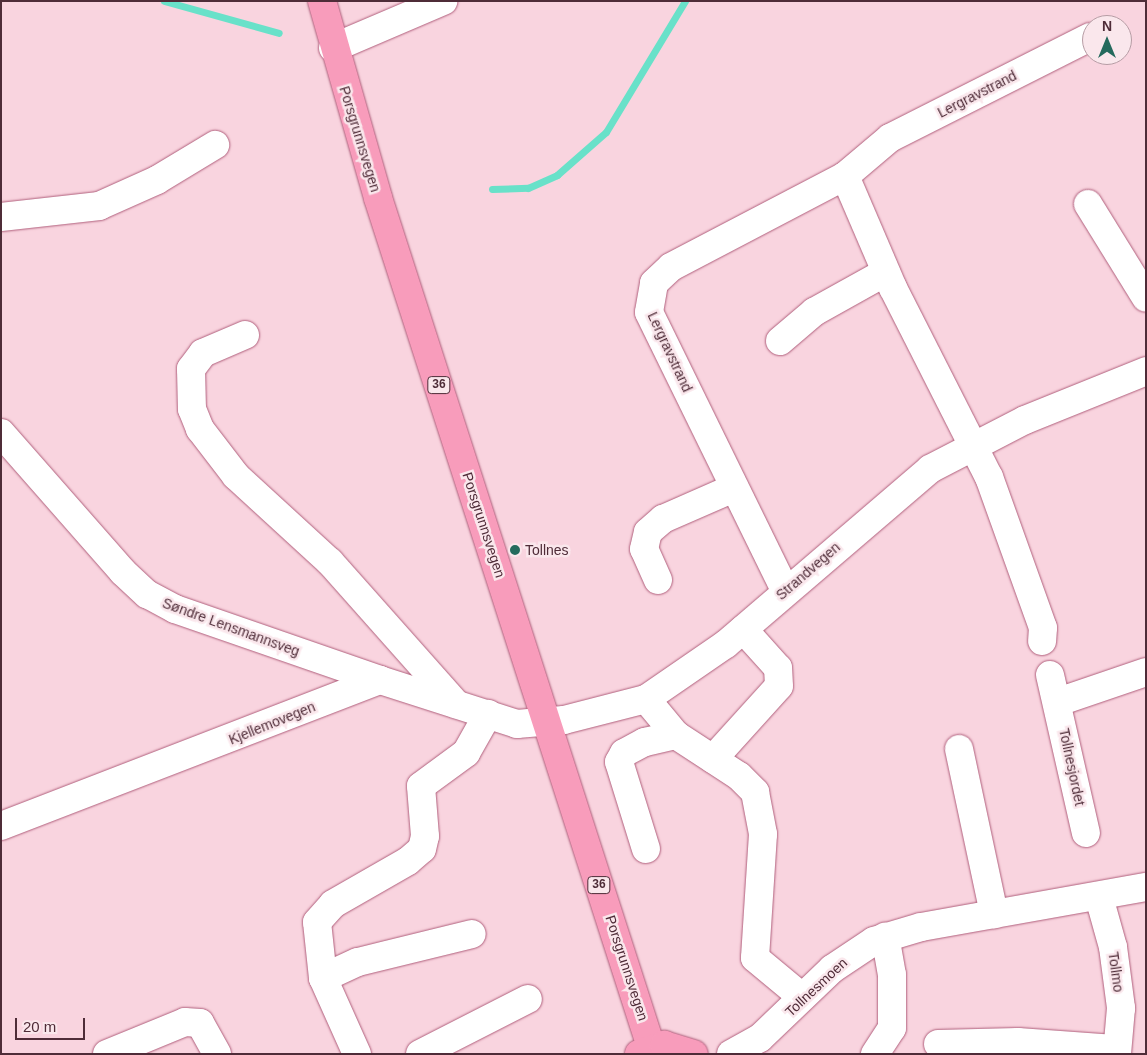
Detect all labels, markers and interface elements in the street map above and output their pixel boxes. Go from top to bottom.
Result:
north arrow [1082,15,1132,65]
text: N [1102,18,1112,34]
street label: Lergravstrand [935,67,1019,121]
street label: Porsgrunnsvegen [336,84,384,194]
street label: Lergravstrand [644,309,696,395]
road number: 36 [426,376,452,394]
street label: Porsgrunnsvegen [459,470,509,580]
street label: Strandvegen [773,539,843,603]
place label: Tollnes [525,542,569,558]
marker: Tollnes [509,544,521,556]
street label: Søndre Lensmannsveg [160,594,302,660]
street label: Kjellemovegen [226,698,318,748]
street label: Tollnesjordet [1056,727,1088,807]
road number: 36 [586,876,612,894]
street label: Porsgrunnsvegen [602,913,652,1023]
street label: Tollmo [1105,951,1127,993]
street label: Tollnesmoen [782,954,850,1020]
scale bar [18,1008,88,1040]
text: 20 m [23,1018,56,1035]

